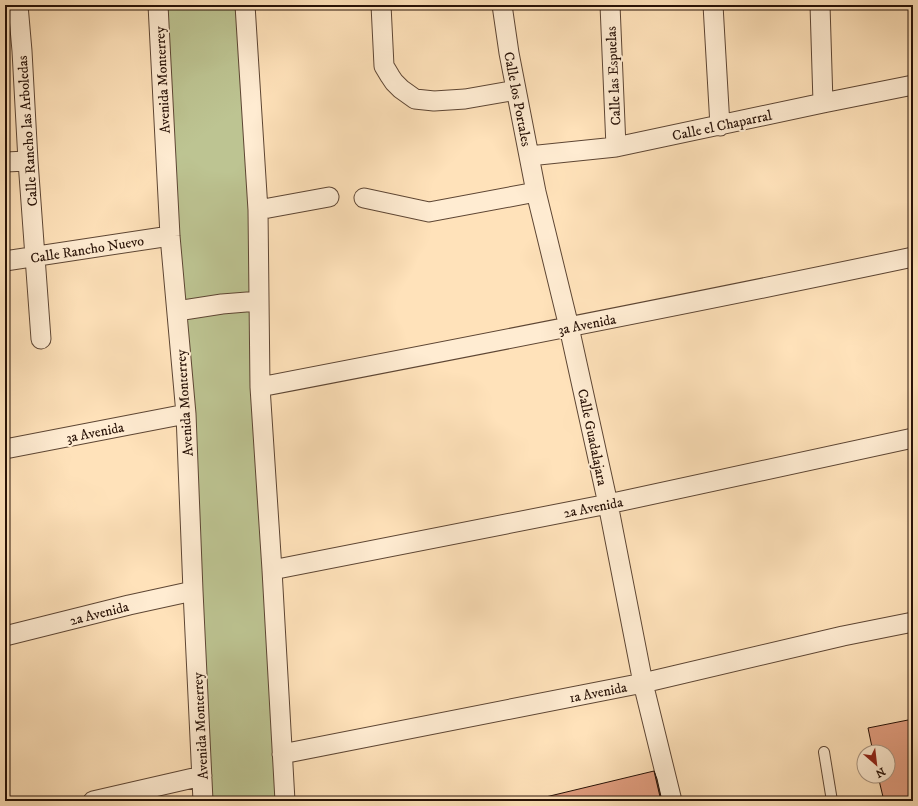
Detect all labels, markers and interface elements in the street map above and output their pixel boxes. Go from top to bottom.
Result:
street label: Avenida Monterrey [151,26,175,134]
street label: Calle las Espuelas [602,26,626,126]
street label: Calle los Portales [499,50,535,148]
street label: Calle Rancho las Arboledas [14,55,42,207]
street label: Calle el Chaparral [671,106,775,145]
street label: Calle Rancho Nuevo [29,232,145,268]
street label: 3a Avenida [557,311,618,339]
street label: Avenida Monterrey [172,348,198,457]
street label: Calle Guadalajara [573,387,611,487]
street label: 3a Avenida [65,419,126,447]
street label: 2a Avenida [562,493,625,523]
street label: 2a Avenida [68,598,131,630]
street label: Avenida Monterrey [189,672,213,780]
street label: 1a Avenida [568,679,629,707]
north arrow [856,744,896,784]
text: N [873,764,887,780]

